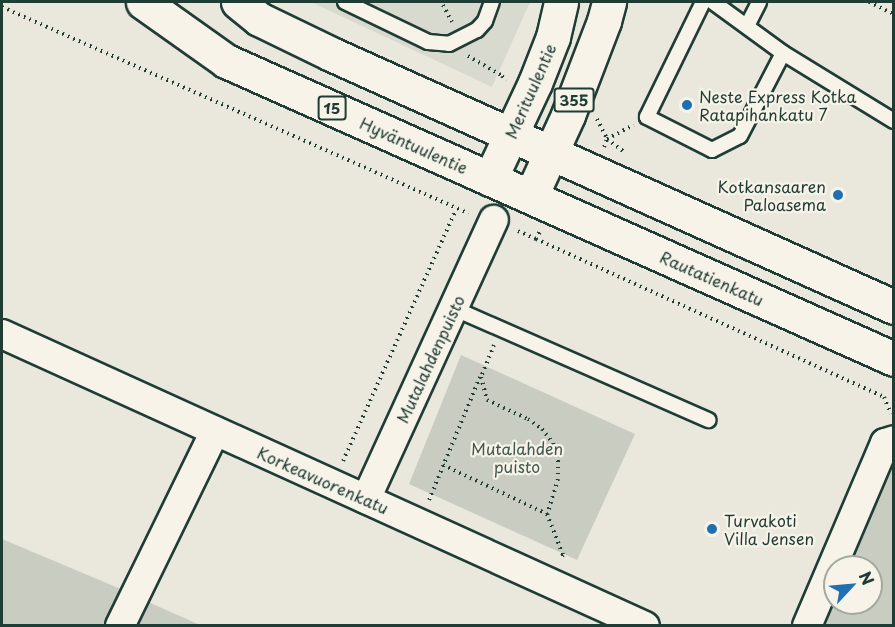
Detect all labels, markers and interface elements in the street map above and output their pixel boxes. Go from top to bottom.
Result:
street label: Merituulentie [501,41,559,141]
place label: Neste Express Kotka Ratapihankatu 7 [699,86,857,124]
road number: 355 [553,88,595,112]
road number: 15 [317,96,347,120]
marker: Neste Express Kotka Ratapihankatu 7 [680,98,694,112]
street label: Hyväntuulentie [357,113,471,177]
place label: Kotkansaaren Paloasema [717,176,826,214]
marker: Kotkansaaren Paloasema [831,188,845,202]
street label: Rautatienkatu [657,247,767,309]
street label: Mutalahdenpuisto [392,292,468,426]
park label: Mutalahden puisto [471,438,563,476]
street label: Korkeavuorenkatu [254,442,392,518]
place label: Turvakoti Villa Jensen [724,510,816,548]
marker: Turvakoti Villa Jensen [705,522,719,536]
north arrow [823,555,883,615]
text: N [854,567,881,589]

